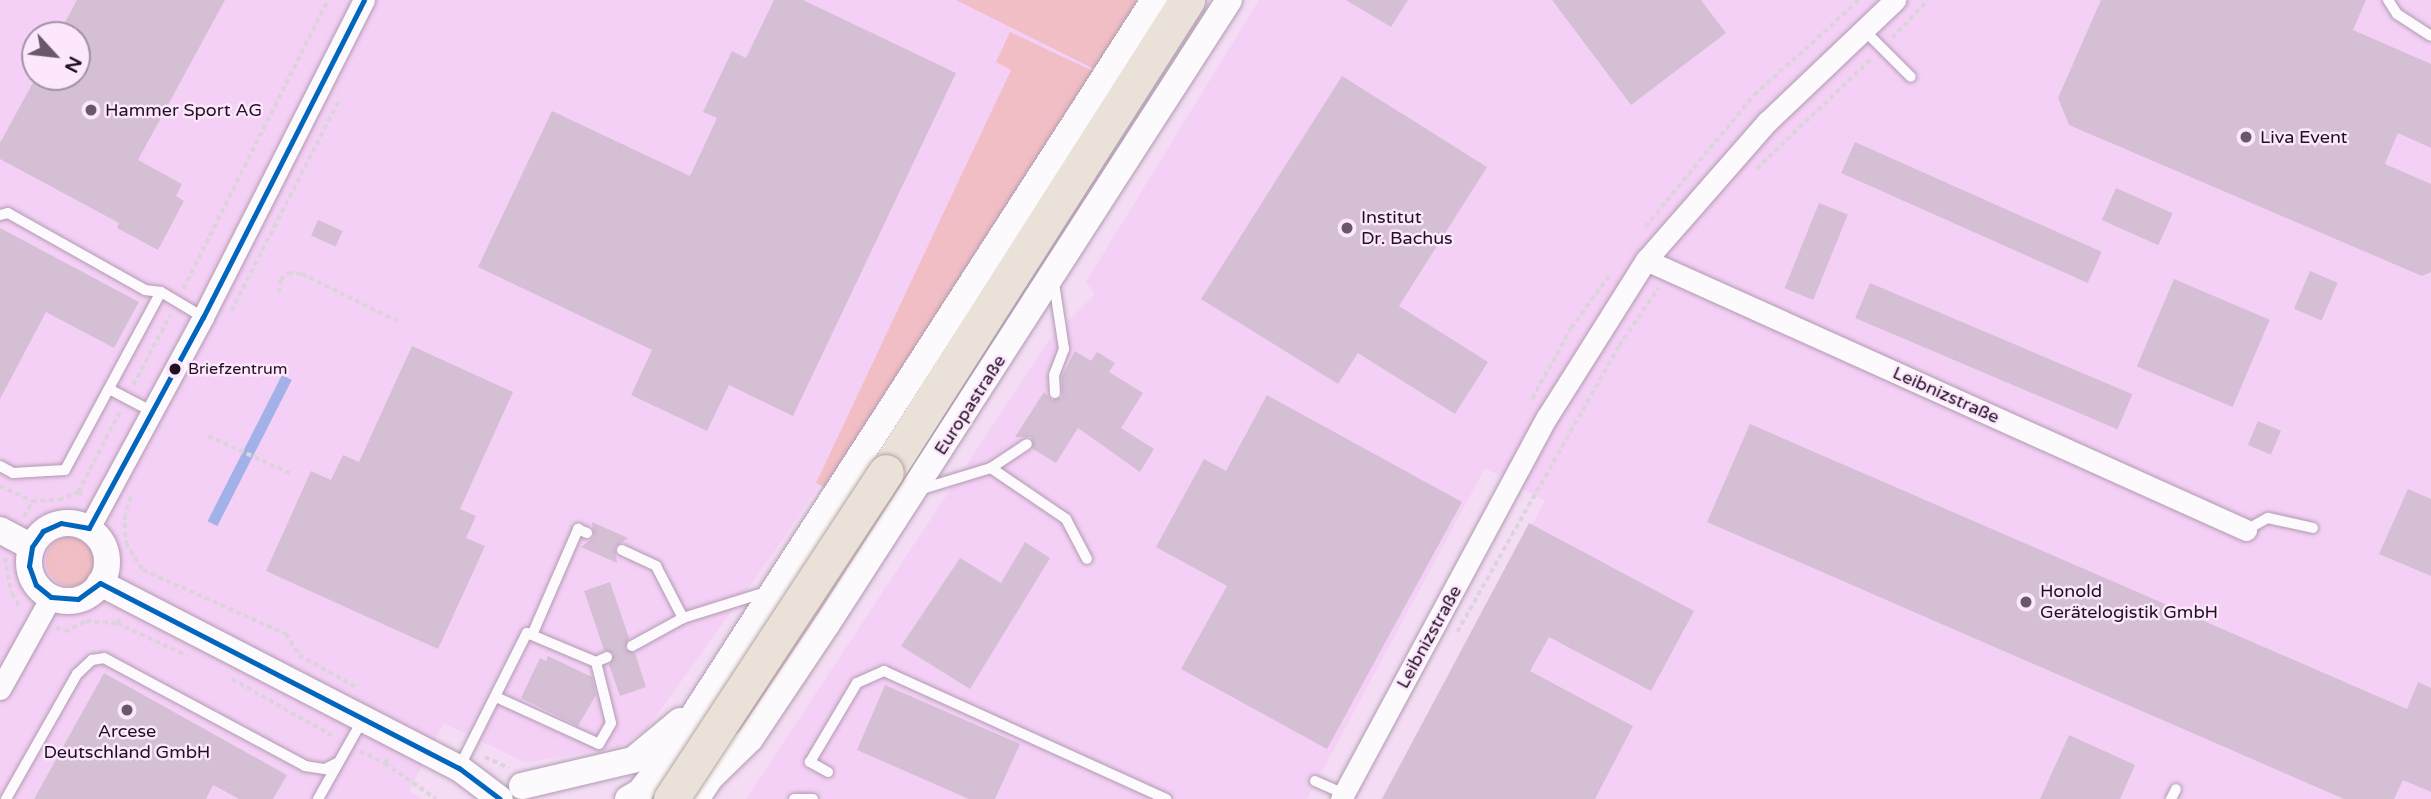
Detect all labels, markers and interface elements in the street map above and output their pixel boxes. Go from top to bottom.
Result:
north arrow [21,21,91,91]
text: N [60,53,86,76]
place label: Hammer Sport AG [105,99,262,121]
marker: Hammer Sport AG [83,102,99,118]
place label: Liva Event [2260,126,2347,148]
marker: Liva Event [2238,129,2254,145]
place label: Institut Dr. Bachus [1361,207,1453,249]
marker: Institut Dr. Bachus [1339,220,1355,236]
street label: Europastraße [930,351,1010,459]
place label: Briefzentrum [188,359,288,379]
marker: Briefzentrum [168,362,182,376]
street label: Leibnizstraße [1889,362,2003,428]
place label: Honold Gerätelogistik GmbH [2040,581,2218,624]
street label: Leibnizstraße [1392,582,1466,692]
marker: Honold Gerätelogistik GmbH [2018,594,2034,610]
marker: Arcese Deutschland GmbH [119,702,135,718]
place label: Arcese Deutschland GmbH [44,721,210,764]

